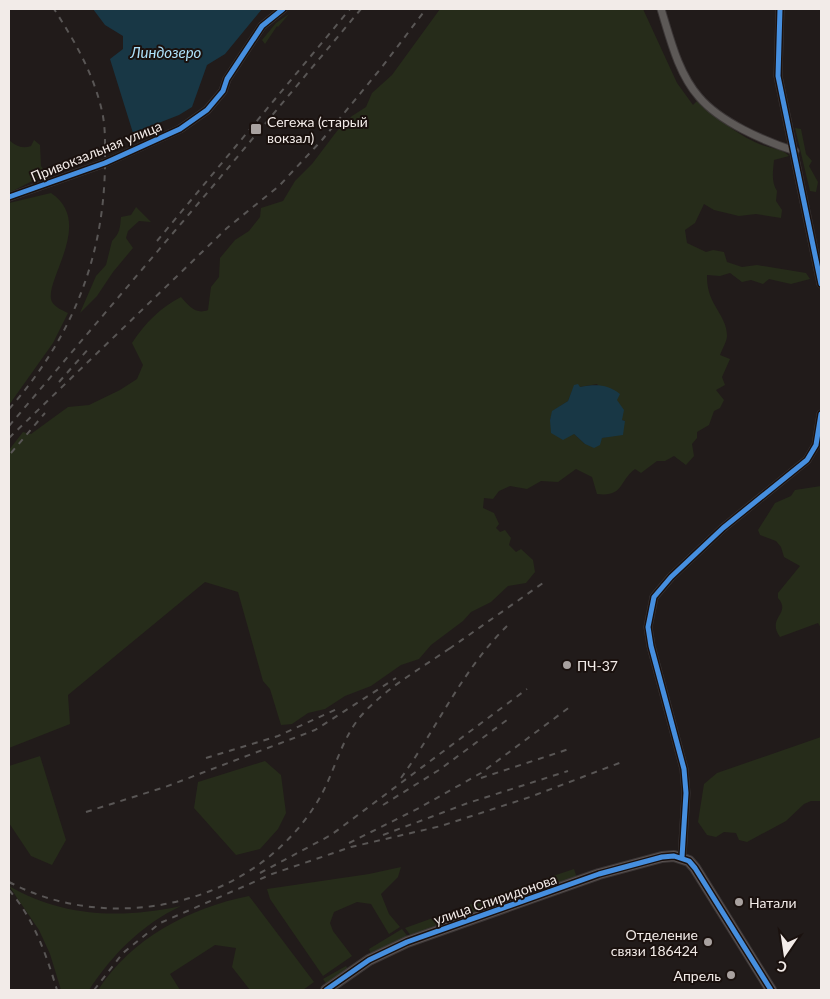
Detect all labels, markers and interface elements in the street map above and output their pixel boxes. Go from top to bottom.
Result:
water label: Линдозеро [130,43,202,61]
place label: Сегежа (старый вокзал) [267,113,368,146]
street label: Привокзальная улица [28,117,164,185]
marker: Сегежа (старый вокзал) [249,122,263,136]
place label: ПЧ-37 [577,657,618,674]
marker: ПЧ-37 [561,659,573,671]
street label: улица Спиридонова [431,870,559,928]
place label: Натали [749,894,796,911]
marker: Натали [733,896,745,908]
place label: Отделение связи 186424 [611,926,698,959]
north arrow [760,929,810,979]
marker: Отделение связи 186424 [702,936,714,948]
text: С [775,958,788,976]
place label: Апрель [674,967,721,984]
marker: Апрель [725,969,737,981]

